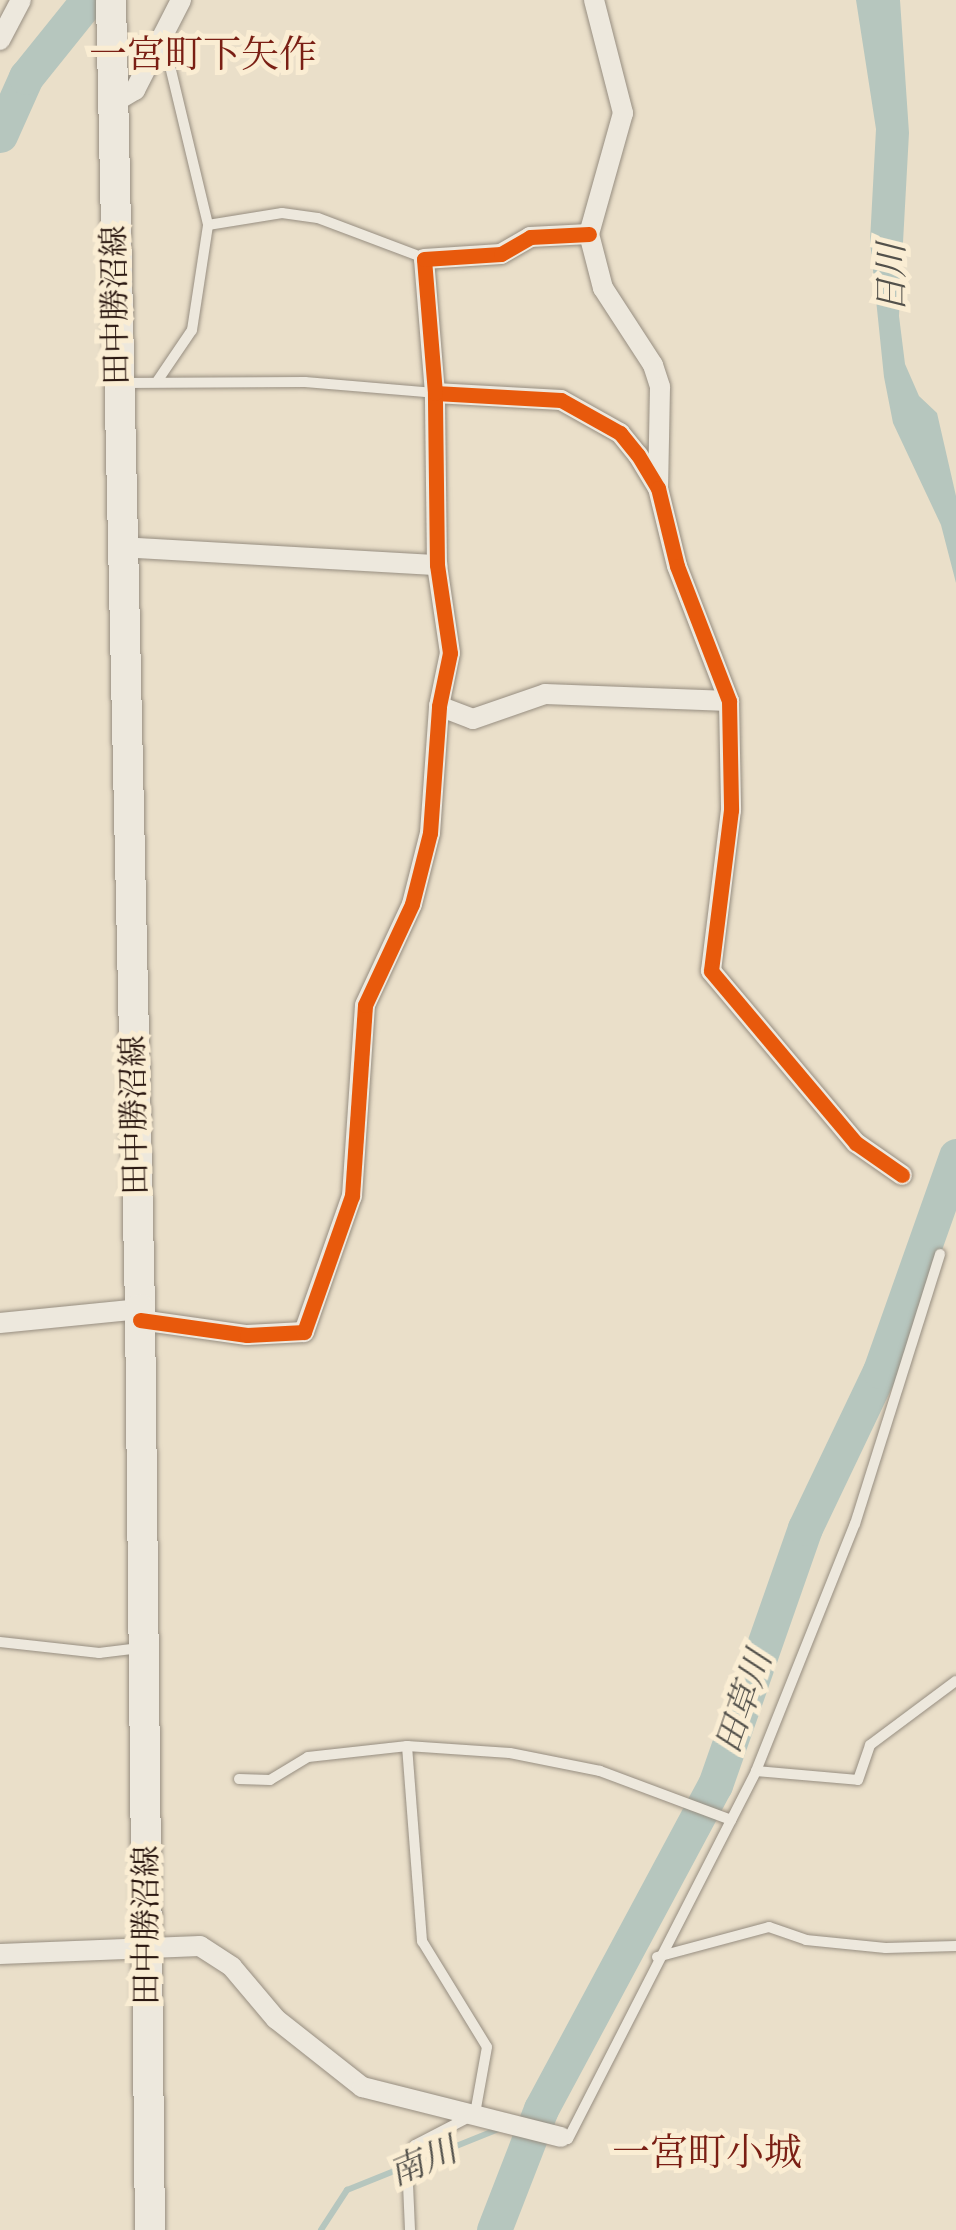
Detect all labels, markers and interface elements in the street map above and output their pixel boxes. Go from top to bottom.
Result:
district label: 一宮町下矢作 [89,33,317,79]
street label: 田中勝沼線 [95,225,137,385]
water label: 日川 [871,243,913,313]
street label: 田中勝沼線 [114,1035,156,1195]
water label: 田草川 [707,1646,781,1758]
street label: 田中勝沼線 [128,1845,166,2005]
water label: 南川 [383,2129,463,2195]
district label: 一宮町小城 [612,2131,802,2177]

